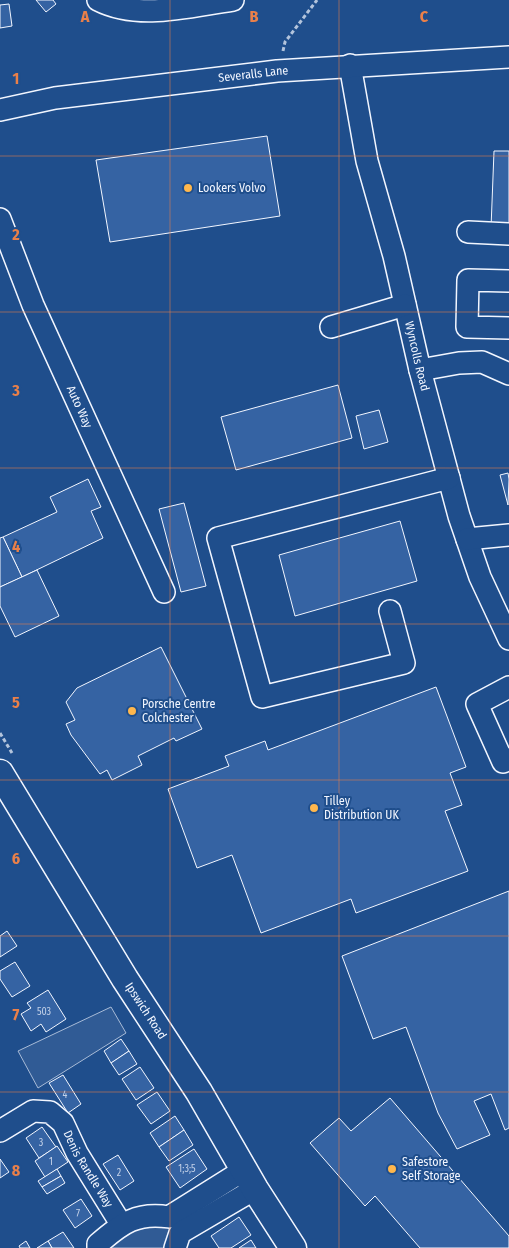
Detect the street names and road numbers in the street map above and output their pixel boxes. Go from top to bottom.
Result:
street label: Severalls Lane [217,63,289,85]
street label: Wyncolls Road [402,320,432,392]
street label: Auto Way [64,383,95,431]
street label: Ipswich Road [122,980,169,1042]
street label: Denis Randle Way [60,1128,116,1211]

